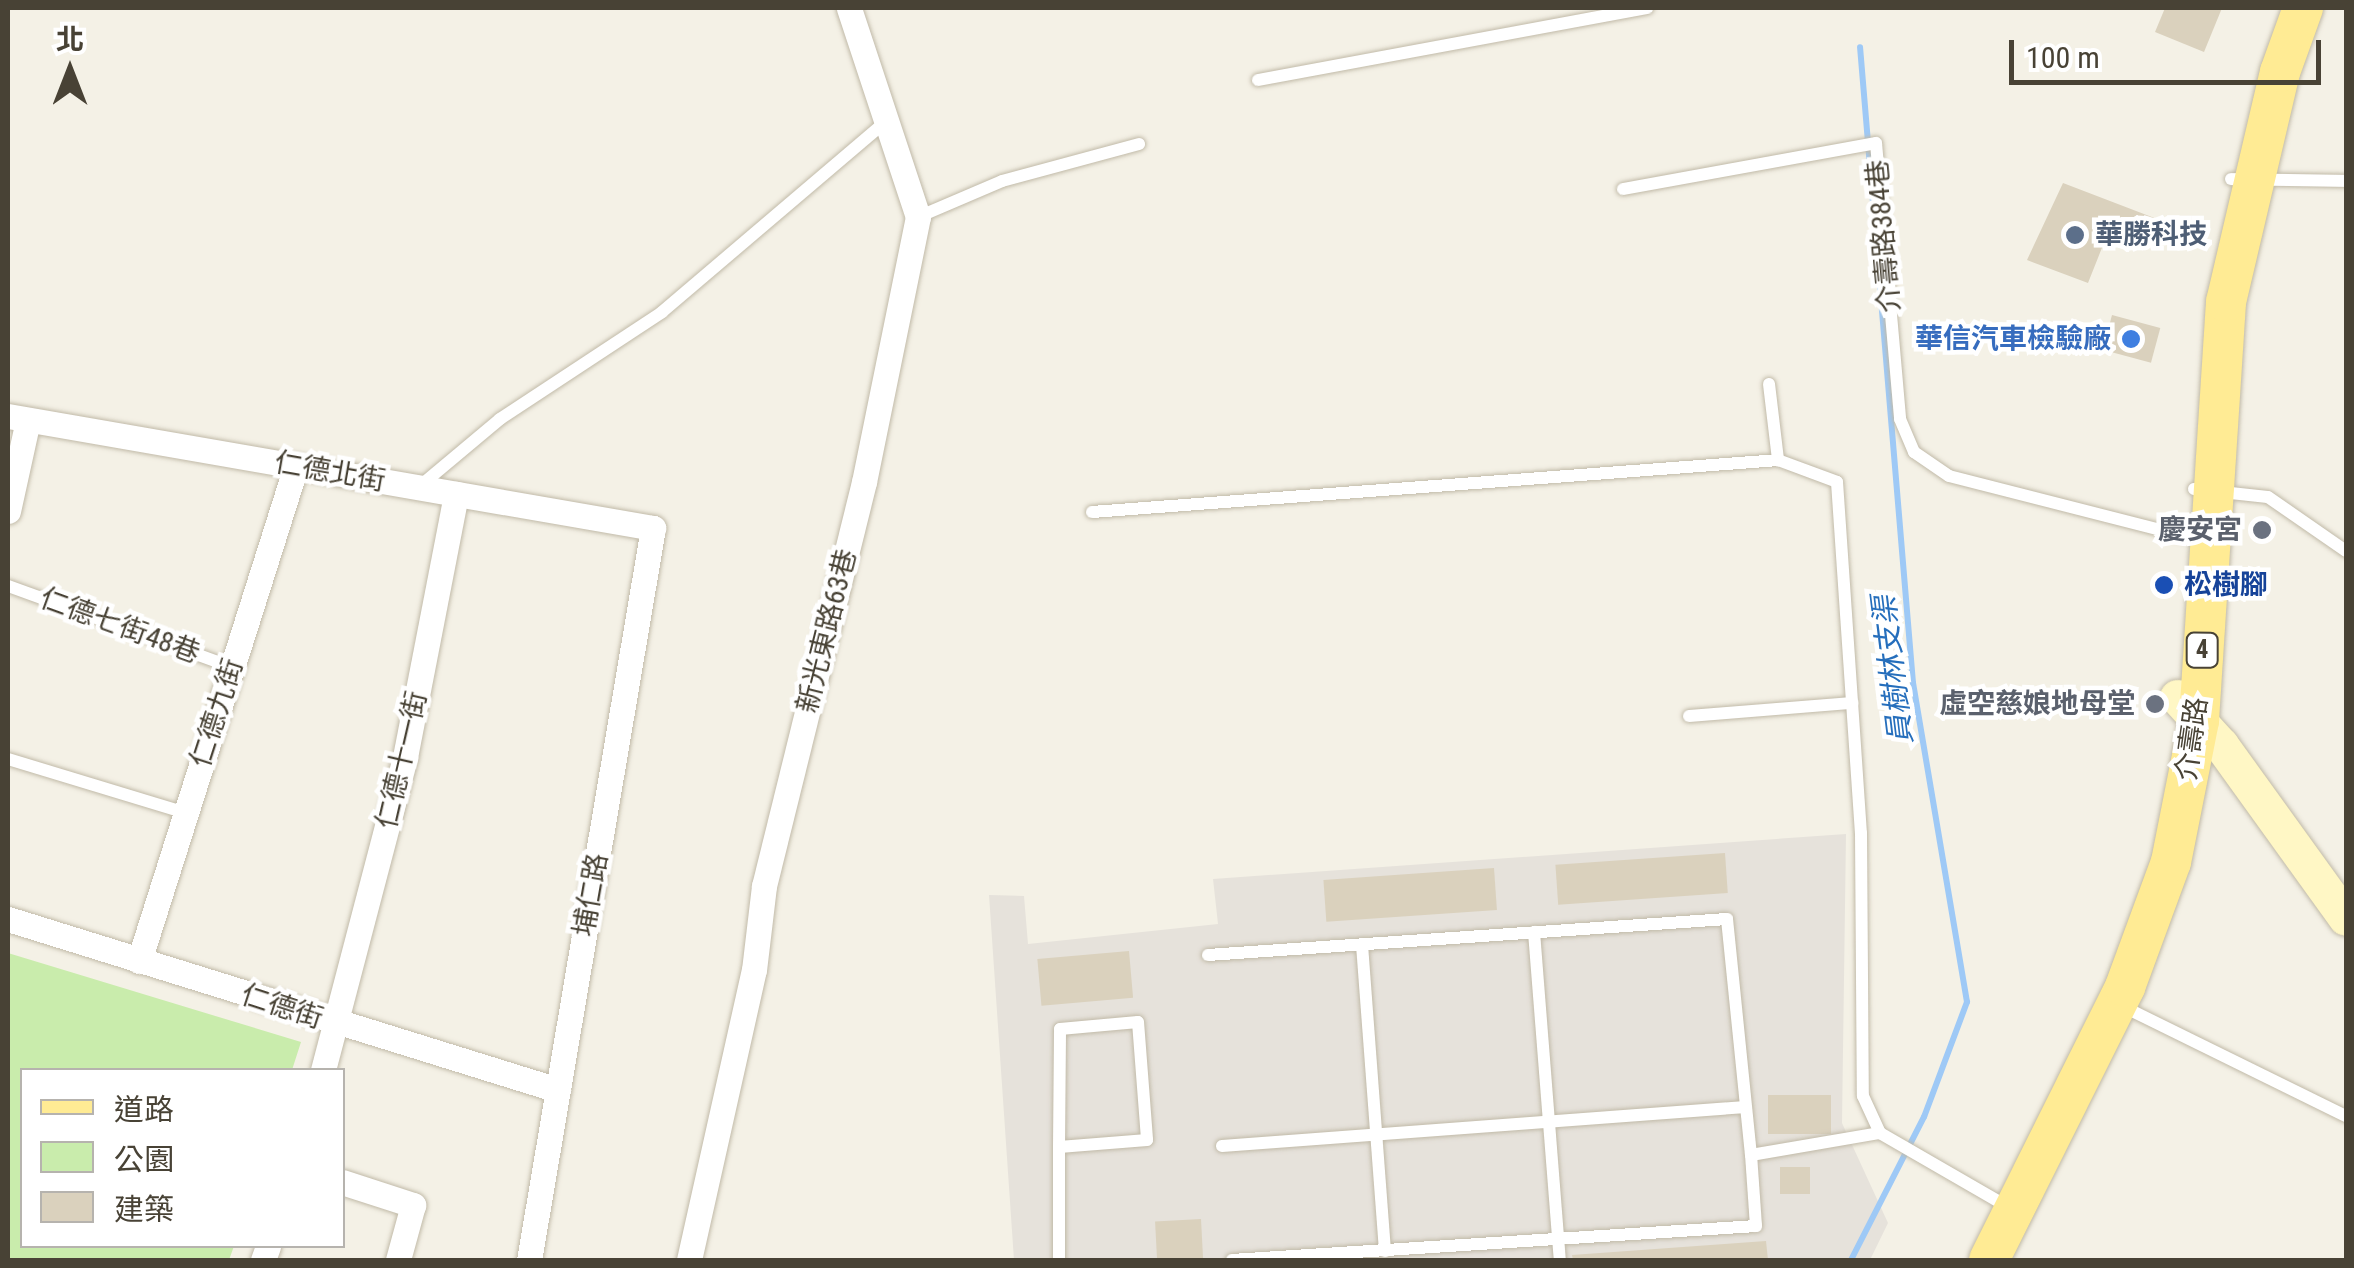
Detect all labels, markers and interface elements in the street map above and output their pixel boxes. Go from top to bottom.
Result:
north arrow [20,20,120,120]
scale bar [2014,20,2326,82]
text: 北 [56,23,84,56]
text: 100 m [2026,40,2100,75]
street label: 介壽路384巷 [1861,158,1907,314]
place label: 華勝科技 [2095,218,2207,252]
marker: 華勝科技 [2064,224,2086,246]
place label: 華信汽車檢驗廠 [1915,322,2111,356]
marker: 華信汽車檢驗廠 [2120,328,2142,350]
street label: 仁德北街 [272,446,388,498]
place label: 慶安宮 [2158,513,2242,547]
marker: 慶安宮 [2251,519,2273,541]
street label: 新光東路63巷 [790,546,864,716]
place label: 松樹腳 [2184,568,2268,602]
marker: 松樹腳 [2153,574,2175,596]
street label: 仁德七街48巷 [35,582,205,670]
water label: 員樹林支渠 [1866,593,1920,747]
road number: 4 [2184,630,2220,670]
street label: 仁德九街 [184,655,250,771]
place label: 虛空慈娘地母堂 [1939,687,2135,721]
street label: 仁德十一街 [370,688,434,832]
marker: 虛空慈娘地母堂 [2144,693,2166,715]
street label: 介壽路 [2170,695,2214,783]
street label: 埔仁路 [567,851,615,939]
street label: 仁德街 [237,978,327,1036]
legend [20,1068,345,1248]
text: 道路 [114,1092,174,1127]
text: 公園 [114,1142,174,1177]
text: 建築 [114,1192,174,1227]

